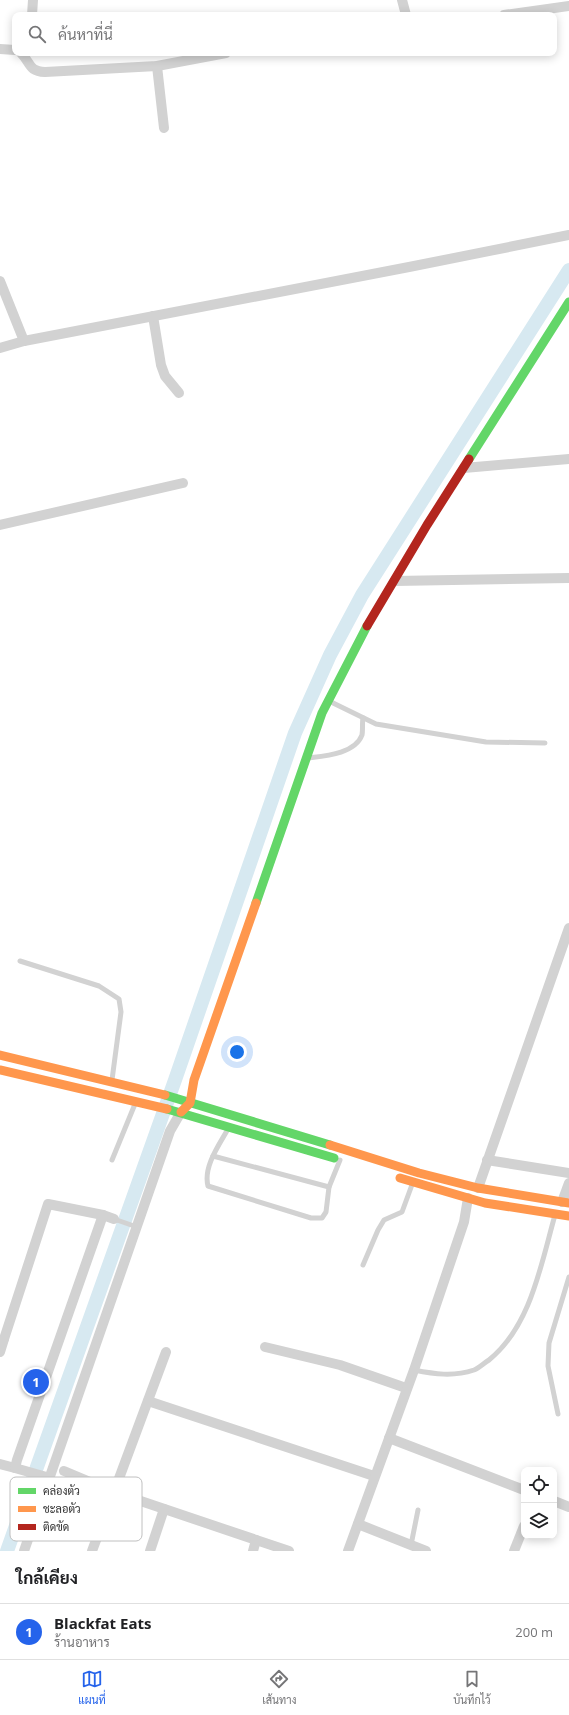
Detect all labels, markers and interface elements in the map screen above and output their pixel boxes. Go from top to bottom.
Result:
search box [12,12,557,56]
icon: search [26,23,48,45]
text: ค้นหาที่นี่ [58,24,113,44]
your location [227,1042,247,1062]
pin: 1 [23,1367,49,1397]
map controls [521,1467,557,1539]
button: locate [521,1467,557,1503]
legend [10,1477,142,1541]
text: คล่องตัว [43,1483,80,1498]
text: ชะลอตัว [43,1501,81,1516]
button: layers [521,1503,557,1539]
text: ติดขัด [43,1519,69,1534]
text: ใกล้เคียง [16,1566,78,1589]
text: Blackfat Eats [54,1613,151,1633]
text: 1 [25,1623,33,1641]
text: 200 m [515,1623,553,1641]
text: ร้านอาหาร [54,1633,110,1651]
tab: แผนที่ [78,1668,106,1707]
tab: เส้นทาง [262,1668,297,1707]
tab: บันทึกไว้ [453,1668,491,1707]

